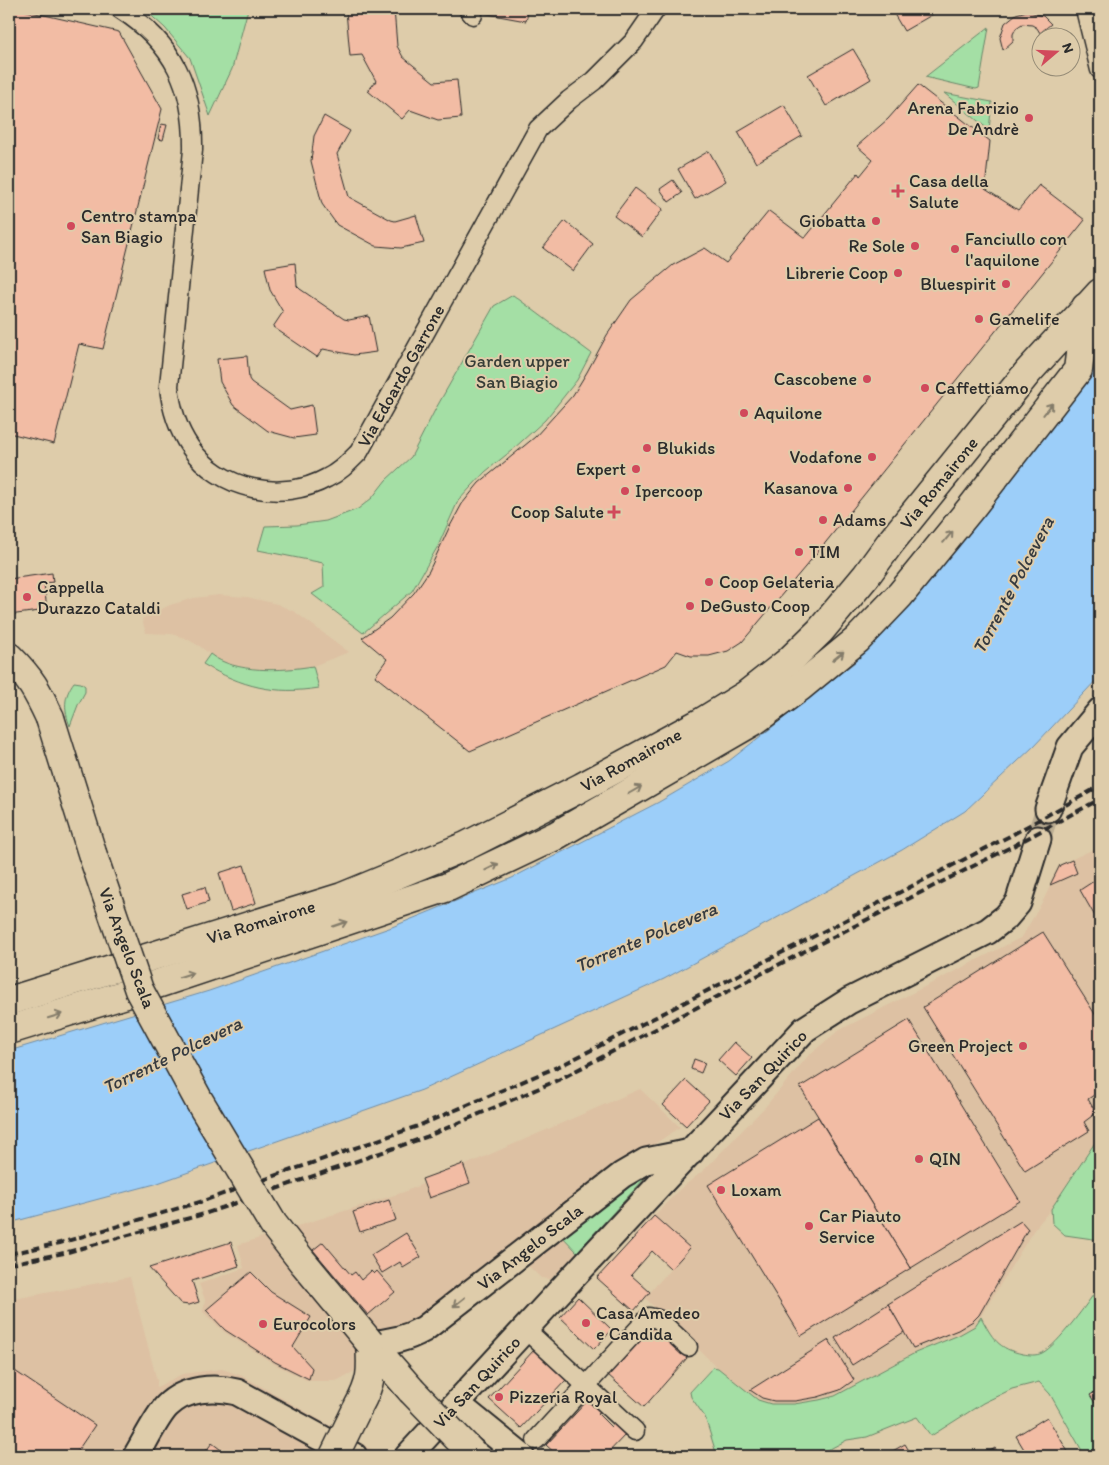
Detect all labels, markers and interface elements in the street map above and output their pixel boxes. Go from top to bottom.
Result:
north arrow [1032,28,1082,78]
text: N [1058,41,1077,55]
place label: Arena Fabrizio De Andrè [908,97,1019,140]
marker: Arena Fabrizio De Andrè [1023,112,1035,124]
place label: Casa della Salute [909,170,989,213]
marker: Casa della Salute [891,184,905,198]
place label: Centro stampa San Biagio [81,205,197,248]
place label: Giobatta [799,210,867,232]
marker: Giobatta [870,215,882,227]
marker: Centro stampa San Biagio [65,220,77,232]
place label: Fanciullo con l'aquilone [965,228,1067,271]
place label: Re Sole [849,235,905,257]
marker: Re Sole [909,240,921,252]
marker: Fanciullo con l'aquilone [949,243,961,255]
place label: Librerie Coop [786,262,888,284]
marker: Librerie Coop [892,267,904,279]
place label: Bluespirit [920,273,996,295]
marker: Bluespirit [1000,278,1012,290]
street label: Via Edoardo Garrone [353,301,449,451]
place label: Gamelife [989,308,1060,330]
marker: Gamelife [973,313,985,325]
park label: Garden upper San Biagio [464,350,571,393]
place label: Cascobene [774,368,857,390]
marker: Cascobene [861,373,873,385]
place label: Caffettiamo [935,377,1029,399]
marker: Caffettiamo [919,382,931,394]
place label: Aquilone [754,402,822,424]
one-way arrow [1043,403,1054,416]
marker: Aquilone [738,407,750,419]
street label: Via Romairone [895,432,983,534]
place label: Blukids [657,437,715,459]
marker: Blukids [641,442,653,454]
place label: Vodafone [789,446,862,468]
marker: Vodafone [866,451,878,463]
place label: Expert [576,458,626,480]
marker: Expert [630,463,642,475]
place label: Kasanova [764,477,839,499]
place label: Ipercoop [635,480,703,502]
marker: Kasanova [842,482,854,494]
marker: Ipercoop [619,485,631,497]
place label: Coop Salute [511,501,604,523]
marker: Coop Salute [608,506,620,518]
place label: Adams [833,509,886,531]
water label: Torrente Polcevera [967,512,1059,657]
marker: Adams [817,514,829,526]
one-way arrow [942,531,953,544]
place label: TIM [809,541,840,563]
marker: TIM [793,546,805,558]
place label: Coop Gelateria [719,571,835,593]
place label: Cappella Durazzo Cataldi [37,576,161,619]
marker: Coop Gelateria [703,576,715,588]
marker: Cappella Durazzo Cataldi [21,591,33,603]
place label: DeGusto Coop [700,595,810,617]
marker: DeGusto Coop [684,600,696,612]
one-way arrow [831,650,844,661]
street label: Via Romairone [577,723,685,797]
one-way arrow [627,784,641,794]
one-way arrow [484,861,499,871]
street label: Via Angelo Scala [94,884,160,1012]
street label: Via Romairone [204,895,318,949]
water label: Torrente Polcevera [572,897,721,977]
one-way arrow [332,919,347,928]
one-way arrow [177,970,193,979]
one-way arrow [47,1010,63,1020]
water label: Torrente Polcevera [99,1011,245,1099]
street label: Via San Quirico [714,1025,812,1125]
place label: Green Project [908,1035,1013,1057]
marker: Green Project [1017,1040,1029,1052]
place label: QIN [929,1148,961,1170]
marker: QIN [913,1153,925,1165]
place label: Loxam [731,1179,782,1201]
marker: Loxam [715,1184,727,1196]
street label: Via Angelo Scala [473,1199,588,1295]
place label: Car Piauto Service [819,1205,901,1248]
marker: Car Piauto Service [803,1220,815,1232]
one-way arrow [453,1296,466,1307]
place label: Casa Amedeo e Candida [596,1302,700,1345]
place label: Eurocolors [273,1313,356,1335]
marker: Casa Amedeo e Candida [580,1317,592,1329]
marker: Eurocolors [257,1318,269,1330]
street label: Via San Quirico [429,1331,525,1433]
place label: Pizzeria Royal [509,1386,617,1408]
marker: Pizzeria Royal [493,1391,505,1403]

